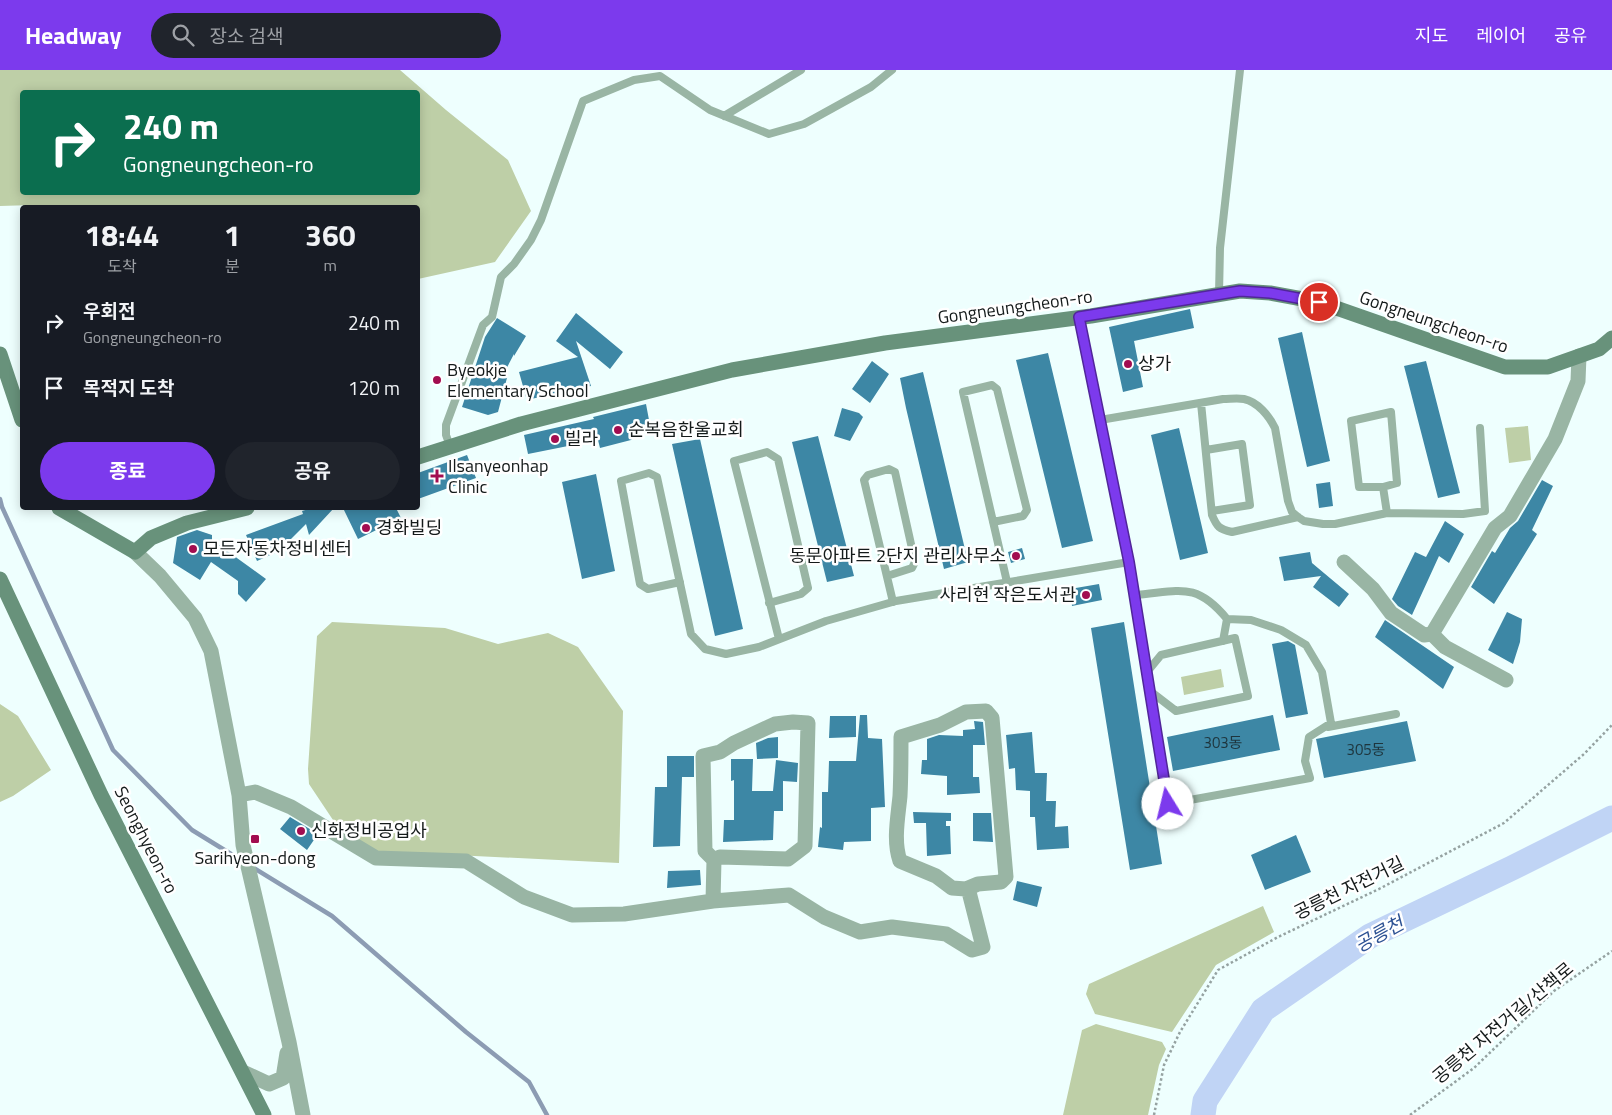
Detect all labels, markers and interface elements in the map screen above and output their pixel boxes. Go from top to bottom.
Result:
search box [151,13,501,58]
text: Headway [25,17,121,53]
icon: search [169,21,197,49]
text: 장소 검색 [209,21,284,50]
text: 지도 [1415,22,1448,49]
text: 레이어 [1476,22,1526,49]
text: 공유 [1554,22,1587,49]
text: 240 m [123,99,219,153]
icon: right [40,110,105,175]
text: Gongneungcheon-ro [123,147,314,181]
text: 18:44 [84,212,159,258]
text: 1 [224,212,241,258]
text: 360 [305,212,356,258]
text: m [324,253,337,277]
text: 도착 [107,254,137,278]
text: 분 [225,254,240,278]
pin [1298,281,1340,323]
street label: Gongneungcheon-ro [936,282,1094,331]
street label: Gongneungcheon-ro [1356,283,1512,360]
icon: arrive [1305,288,1333,316]
text: 우회전 [83,296,135,325]
text: 240 m [348,308,400,337]
icon: right [40,309,68,337]
text: Gongneungcheon-ro [83,325,222,349]
place label: 상가 [1138,350,1172,377]
place label: Byeokje Elementary School [447,356,589,404]
marker: 상가 [1122,358,1134,370]
text: 목적지 도착 [83,373,175,402]
text: 120 m [348,373,400,402]
icon: arrive [40,374,68,402]
marker: Byeokje Elementary School [431,374,443,386]
place label: 순복음한울교회 [628,416,744,443]
marker: 순복음한울교회 [612,424,624,436]
place label: 빌라 [565,425,599,452]
marker: 빌라 [549,433,561,445]
button: 종료 [40,442,215,500]
button: 공유 [225,442,400,500]
place label: Ilsanyeonhap Clinic [448,452,549,500]
marker: Ilsanyeonhap Clinic [430,469,444,483]
place label: 경화빌딩 [376,514,442,541]
marker: 경화빌딩 [360,522,372,534]
place label: 모든자동차정비센터 [203,535,352,562]
place label: 동문아파트 2단지 관리사무소 [789,542,1006,569]
marker: 모든자동차정비센터 [187,543,199,555]
marker: 동문아파트 2단지 관리사무소 [1010,550,1022,562]
place label: 사리현 작은도서관 [940,581,1076,608]
marker: 사리현 작은도서관 [1080,589,1092,601]
house number: 303동 [1203,731,1243,754]
house number: 305동 [1346,738,1386,761]
position arrow [1141,777,1193,829]
street label: Seonghyeon-ro [108,781,185,898]
place label: 신화정비공업사 [311,817,427,844]
marker: 신화정비공업사 [295,825,307,837]
marker: Sarihyeon-dong [249,833,261,845]
place label: Sarihyeon-dong [194,844,316,871]
street label: 공릉천 자전거길 [1289,849,1409,926]
water label: 공릉천 [1349,907,1410,959]
street label: 공릉천 자전거길/산책로 [1426,955,1579,1090]

